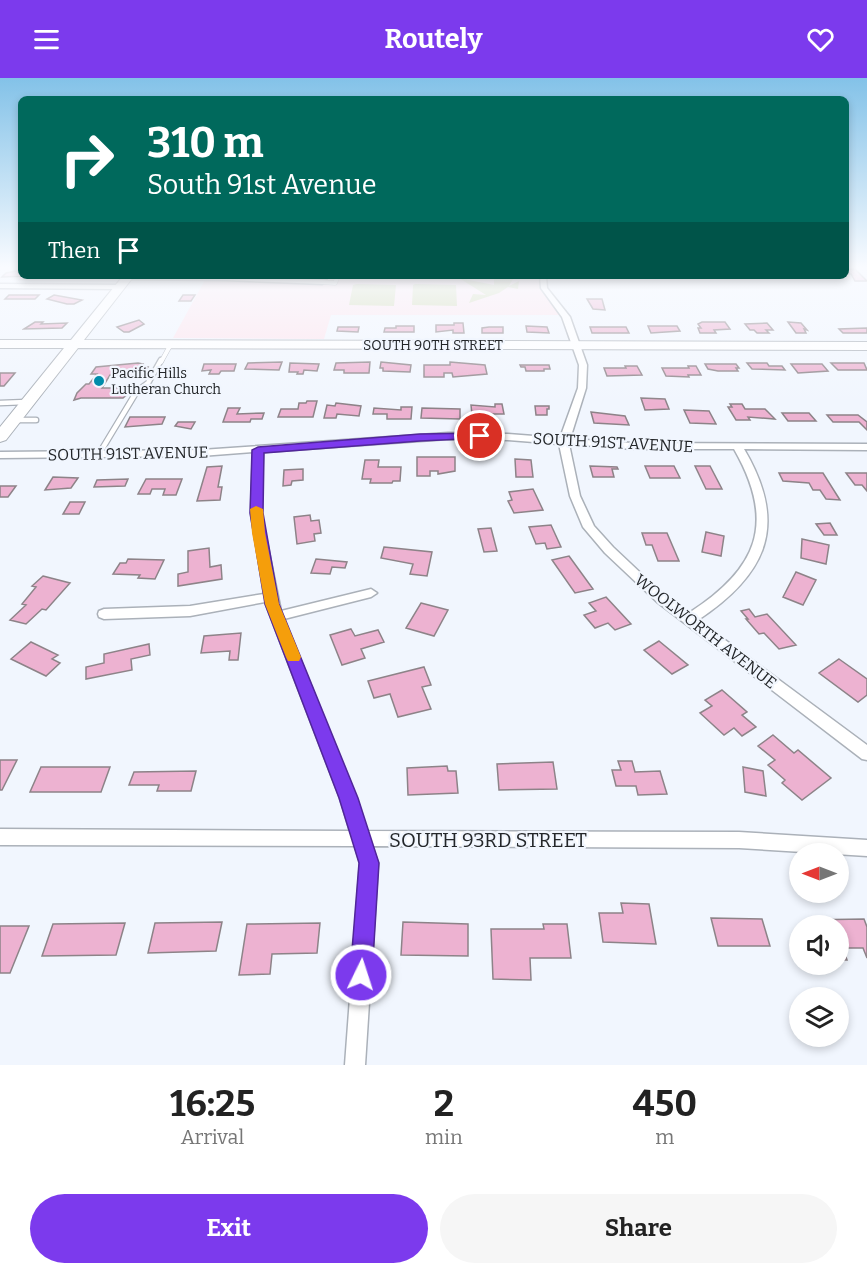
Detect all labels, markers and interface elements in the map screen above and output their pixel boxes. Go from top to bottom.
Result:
icon: menu [30,23,63,56]
text: Routely [384,23,483,55]
icon: heart [804,23,837,56]
text: 310 m [147,118,264,168]
icon: right [48,120,126,198]
text: South 91st Avenue [147,169,377,201]
icon: arrive [112,234,145,267]
text: Then [48,237,100,264]
street label: SOUTH 90TH STREET [363,337,503,354]
place label: Pacific Hills Lutheran Church [111,365,221,398]
marker: Pacific Hills Lutheran Church [92,374,106,388]
pin [454,410,505,461]
icon: arrive [463,419,496,452]
street label: SOUTH 91ST AVENUE [532,429,694,456]
street label: SOUTH 91ST AVENUE [47,443,209,464]
street label: WOOLWORTH AVENUE [631,570,780,693]
street label: SOUTH 93RD STREET [389,828,587,852]
north arrow [789,843,849,903]
map controls [789,843,849,1047]
button: sound [789,915,849,975]
position arrow [329,943,393,1007]
button: layers [789,987,849,1047]
text: 16:25 [170,1082,255,1126]
text: 2 [434,1082,454,1126]
text: 450 [633,1082,697,1126]
text: Arrival [181,1125,244,1149]
text: min [425,1125,463,1149]
text: m [655,1125,674,1149]
button: Exit [30,1194,428,1263]
button: Share [440,1194,837,1263]

